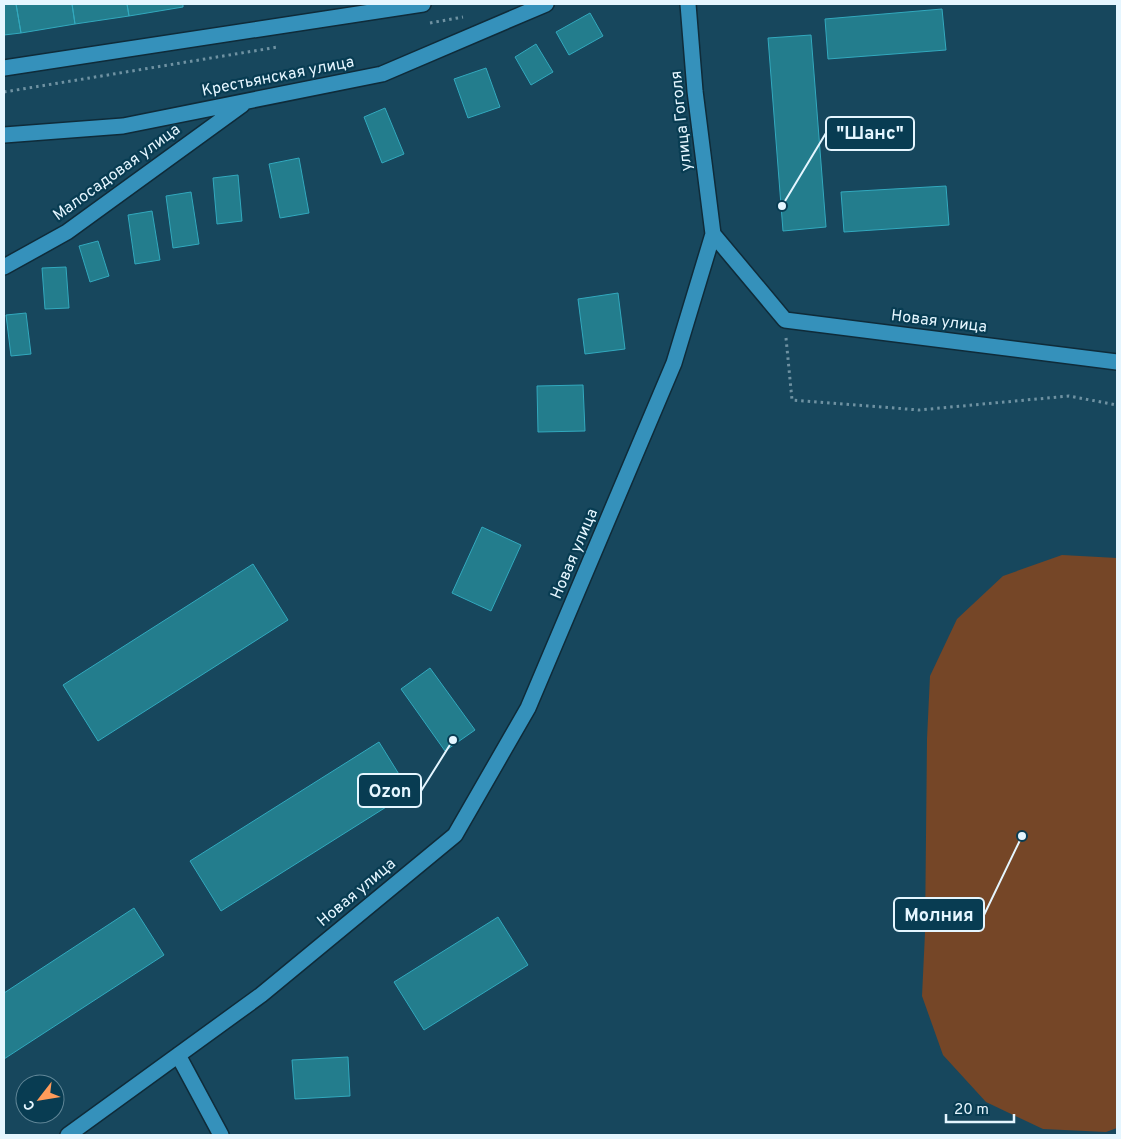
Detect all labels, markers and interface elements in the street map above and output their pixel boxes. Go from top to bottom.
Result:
street label: Крестьянская улица [200,52,356,102]
street label: улица Гоголя [667,70,697,172]
callout: "Шанс" [826,117,914,150]
street label: Малосадовая улица [49,120,185,226]
text: "Шанс" [836,123,904,146]
street label: Новая улица [890,306,988,338]
street label: Новая улица [547,506,603,602]
callout: Ozon [358,774,421,807]
text: Ozon [369,781,411,804]
street label: Новая улица [314,854,400,932]
callout: Молния [894,898,984,931]
text: Молния [904,905,974,928]
north arrow [15,1074,65,1124]
scale bar [946,1092,1014,1124]
text: С [21,1097,40,1113]
text: 20 m [954,1101,989,1120]

